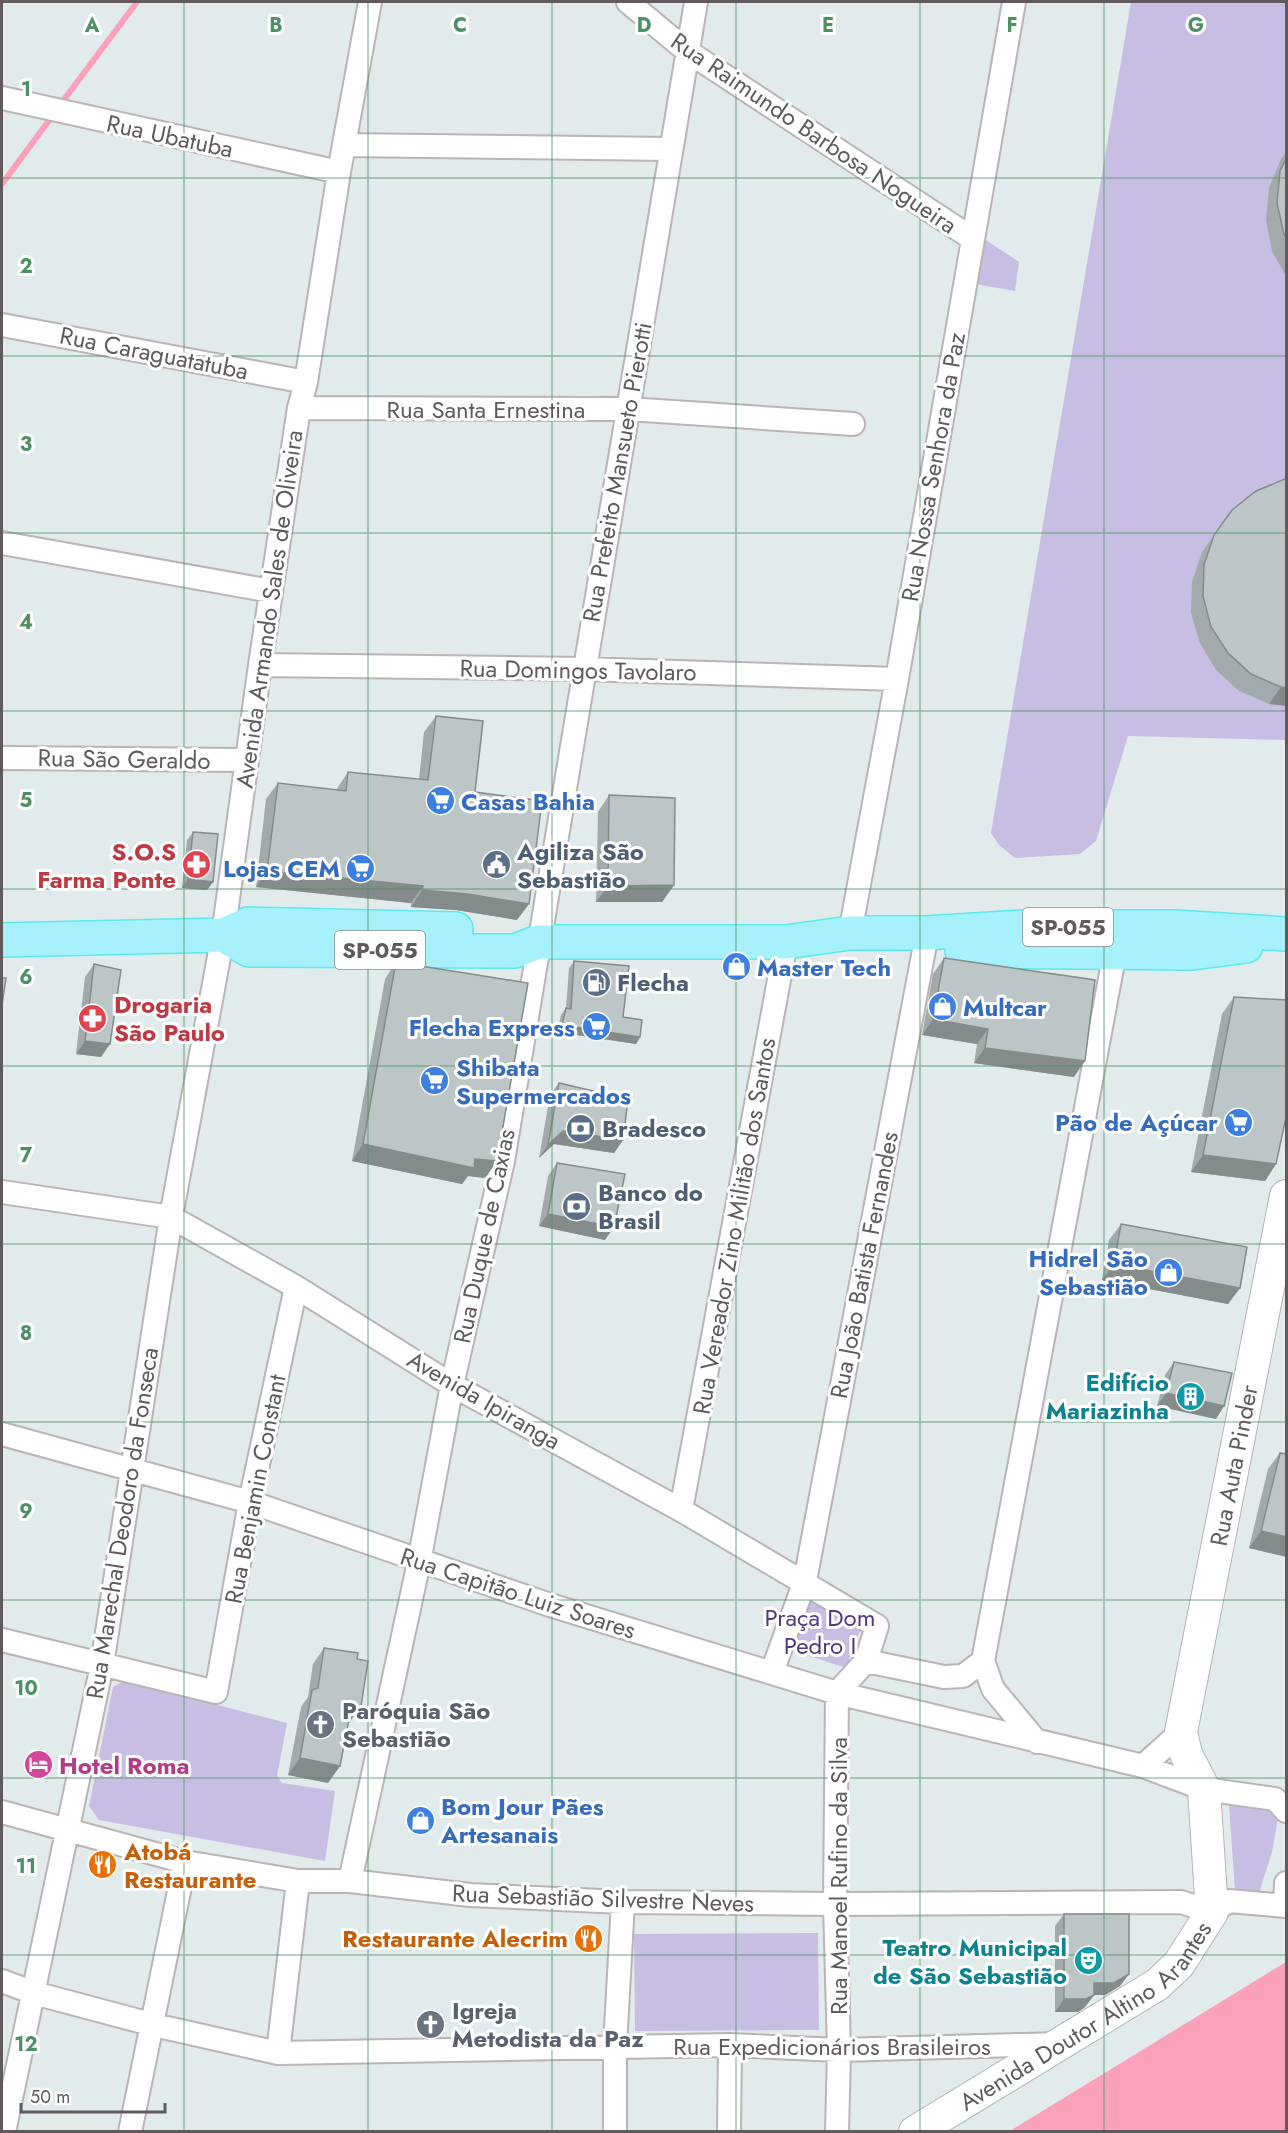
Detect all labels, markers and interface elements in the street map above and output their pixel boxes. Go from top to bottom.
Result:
text: A [84,11,100,40]
text: B [269,11,283,40]
text: C [453,11,467,40]
text: D [637,11,651,40]
text: E [822,11,834,40]
text: F [1006,11,1018,40]
text: G [1188,11,1204,40]
street label: Rua Raimundo Barbosa Nogueira [664,24,964,242]
text: 1 [21,75,31,104]
street label: Rua Ubatuba [103,106,237,166]
text: 2 [19,252,33,281]
street label: Rua Caraguatatuba [57,318,251,388]
street label: Rua Prefeito Mansueto Pierotti [573,319,661,625]
street label: Rua Nossa Senhora da Paz [892,330,974,604]
street label: Rua Santa Ernestina [387,392,585,427]
street label: Avenida Armando Sales de Oliveira [227,428,311,790]
text: 3 [20,430,32,459]
text: 4 [19,608,33,637]
street label: Rua Domingos Tavolaro [459,650,697,690]
street label: Rua São Geraldo [37,740,211,778]
place label: Casas Bahia [461,784,595,819]
supermarket icon: Casas Bahia [424,785,456,817]
text: 5 [20,786,33,815]
place label: S.O.S Farma Ponte [37,834,176,897]
place label: Agiliza São Sebastião [516,834,644,897]
pharmacy icon: S.O.S Farma Ponte [181,849,213,881]
public building icon: Agiliza São Sebastião [480,849,512,881]
place label: Lojas CEM [223,851,340,886]
supermarket icon: Lojas CEM [345,852,377,884]
road number: SP-055 [1023,908,1113,946]
road number: SP-055 [335,931,425,969]
place label: Master Tech [757,950,891,985]
shop icon: Master Tech [720,951,752,983]
text: 6 [19,963,33,992]
place label: Flecha [617,965,689,1000]
fuel station icon: Flecha [580,966,612,998]
place label: Drogaria São Paulo [114,987,225,1050]
place label: Multcar [963,990,1047,1025]
shop icon: Multcar [926,991,958,1023]
pharmacy icon: Drogaria São Paulo [77,1002,109,1034]
place label: Flecha Express [409,1010,575,1045]
supermarket icon: Flecha Express [580,1011,612,1043]
street label: Rua Vereador Zino Militão dos Santos [684,1035,784,1417]
place label: Shibata Supermercados [456,1050,631,1113]
supermarket icon: Shibata Supermercados [419,1065,451,1097]
place label: Pão de Açúcar [1055,1105,1218,1140]
supermarket icon: Pão de Açúcar [1223,1106,1255,1138]
place label: Bradesco [602,1111,706,1146]
bank icon: Bradesco [565,1112,597,1144]
street label: Rua Duque de Caxias [444,1126,524,1346]
street label: Rua João Batista Fernandes [821,1129,907,1401]
text: 7 [20,1141,33,1170]
place label: Banco do Brasil [598,1175,703,1238]
bank icon: Banco do Brasil [561,1190,593,1222]
place label: Hidrel São Sebastião [1029,1241,1148,1304]
shop icon: Hidrel São Sebastião [1153,1256,1185,1288]
text: 8 [20,1319,32,1348]
street label: Avenida Ipiranga [401,1342,567,1458]
street label: Rua Marechal Deodoro da Fonseca [77,1345,167,1701]
place label: Edifício Mariazinha [1046,1365,1169,1428]
street label: Rua Benjamin Constant [216,1371,294,1607]
building icon: Edifício Mariazinha [1174,1380,1206,1412]
street label: Rua Auta Pinder [1200,1381,1266,1549]
text: 9 [19,1497,33,1526]
street label: Rua Capitão Luiz Soares [396,1538,640,1648]
park label: Praça Dom Pedro I [765,1600,875,1663]
text: 10 [14,1674,38,1703]
place label: Paróquia São Sebastião [342,1693,490,1756]
church icon: Paróquia São Sebastião [305,1708,337,1740]
street label: Rua Manoel Rufino da Silva [821,1737,856,2015]
place label: Hotel Roma [59,1748,189,1783]
hotel icon: Hotel Roma [22,1749,54,1781]
place label: Bom Jour Pães Artesanais [440,1789,604,1852]
shop icon: Bom Jour Pães Artesanais [404,1804,436,1836]
place label: Atobá Restaurante [123,1834,257,1897]
restaurant icon: Atobá Restaurante [87,1849,119,1881]
text: 11 [16,1852,36,1881]
street label: Rua Sebastião Silvestre Neves [451,1875,755,1921]
street label: Avenida Doutor Altino Arantes [952,1914,1220,2119]
place label: Restaurante Alecrim [342,1921,568,1956]
restaurant icon: Restaurante Alecrim [573,1922,605,1954]
place label: Teatro Municipal de São Sebastião [873,1930,1067,1993]
theatre icon: Teatro Municipal de São Sebastião [1072,1945,1104,1977]
place label: Igreja Metodista da Paz [452,1993,644,2056]
church icon: Igreja Metodista da Paz [415,2008,447,2040]
street label: Rua Expedicionários Brasileiros [673,2029,991,2064]
text: 12 [14,2030,38,2059]
scale bar [21,2076,165,2114]
text: 50 m [30,2084,70,2110]

